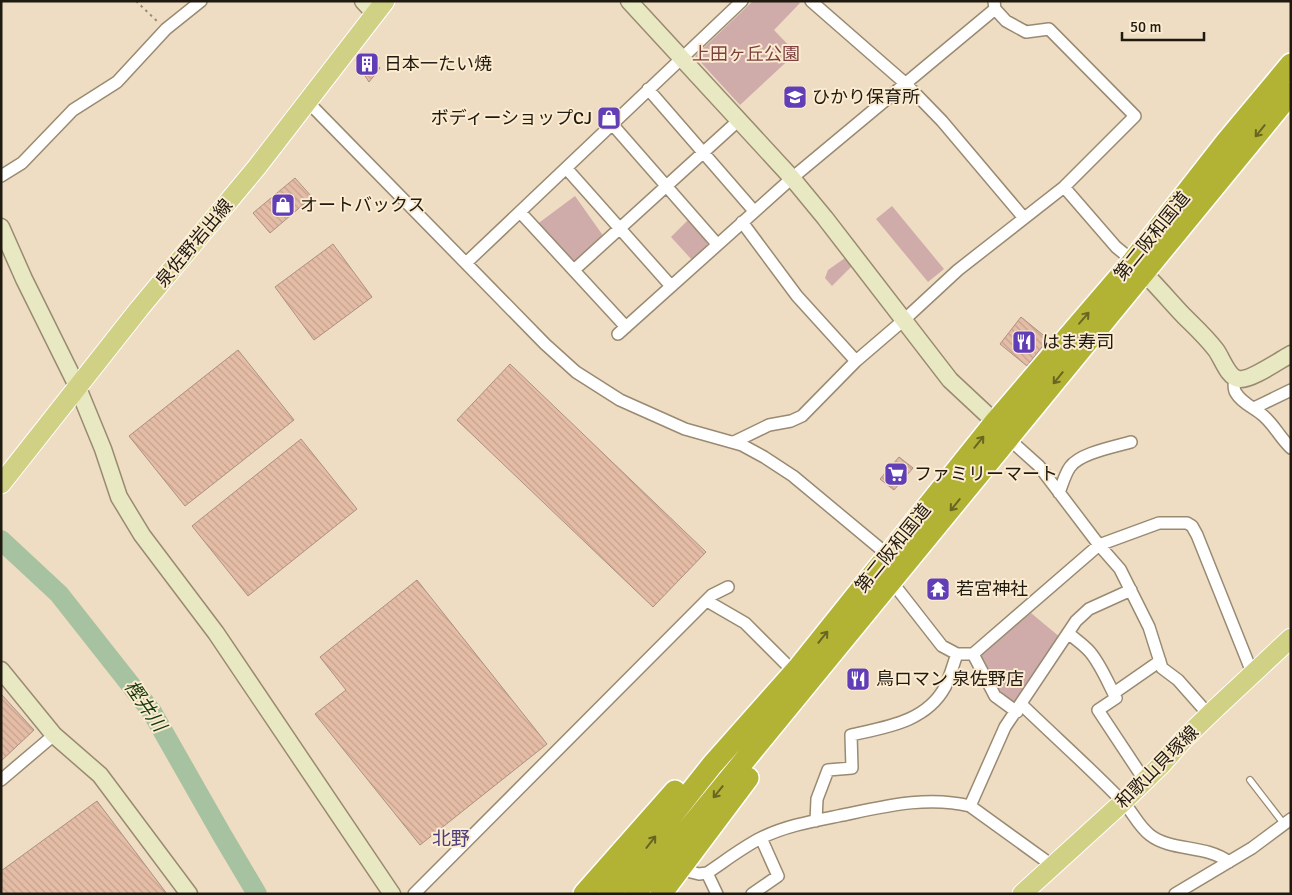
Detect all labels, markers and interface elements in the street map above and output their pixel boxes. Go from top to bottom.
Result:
scale bar [1122,10,1204,42]
text: 50 m [1130,18,1161,36]
park label: 上田ヶ丘公園 [692,43,800,65]
building icon: 日本一たい焼 [354,51,380,77]
place label: 日本一たい焼 [384,53,492,75]
school or university icon: ひかり保育所 [782,84,808,110]
place label: ひかり保育所 [812,86,920,108]
shop icon: ボディーショップCJ [596,105,622,131]
place label: ボディーショップCJ [431,107,592,129]
one-way arrow [1255,124,1266,137]
street label: 第二阪和国道 [1109,187,1195,285]
shop icon: オートバックス [270,192,296,218]
place label: オートバックス [300,194,425,216]
street label: 泉佐野岩出線 [151,195,237,291]
one-way arrow [1079,311,1090,324]
restaurant icon: はま寿司 [1011,329,1037,355]
place label: はま寿司 [1042,331,1114,353]
one-way arrow [1052,372,1063,385]
one-way arrow [974,435,985,448]
supermarket icon: ファミリーマート [883,461,909,487]
place label: ファミリーマート [914,463,1058,485]
one-way arrow [950,498,961,511]
street label: 第二阪和国道 [850,499,936,597]
temple icon: 若宮神社 [925,576,951,602]
place label: 若宮神社 [956,578,1028,600]
one-way arrow [817,631,828,644]
restaurant icon: 鳥ロマン 泉佐野店 [845,666,871,692]
place label: 鳥ロマン 泉佐野店 [876,668,1024,690]
water label: 樫井川 [119,676,172,738]
street label: 和歌山貝塚線 [1111,721,1203,813]
one-way arrow [713,785,724,798]
district label: 北野 [432,827,470,851]
one-way arrow [646,836,657,849]

